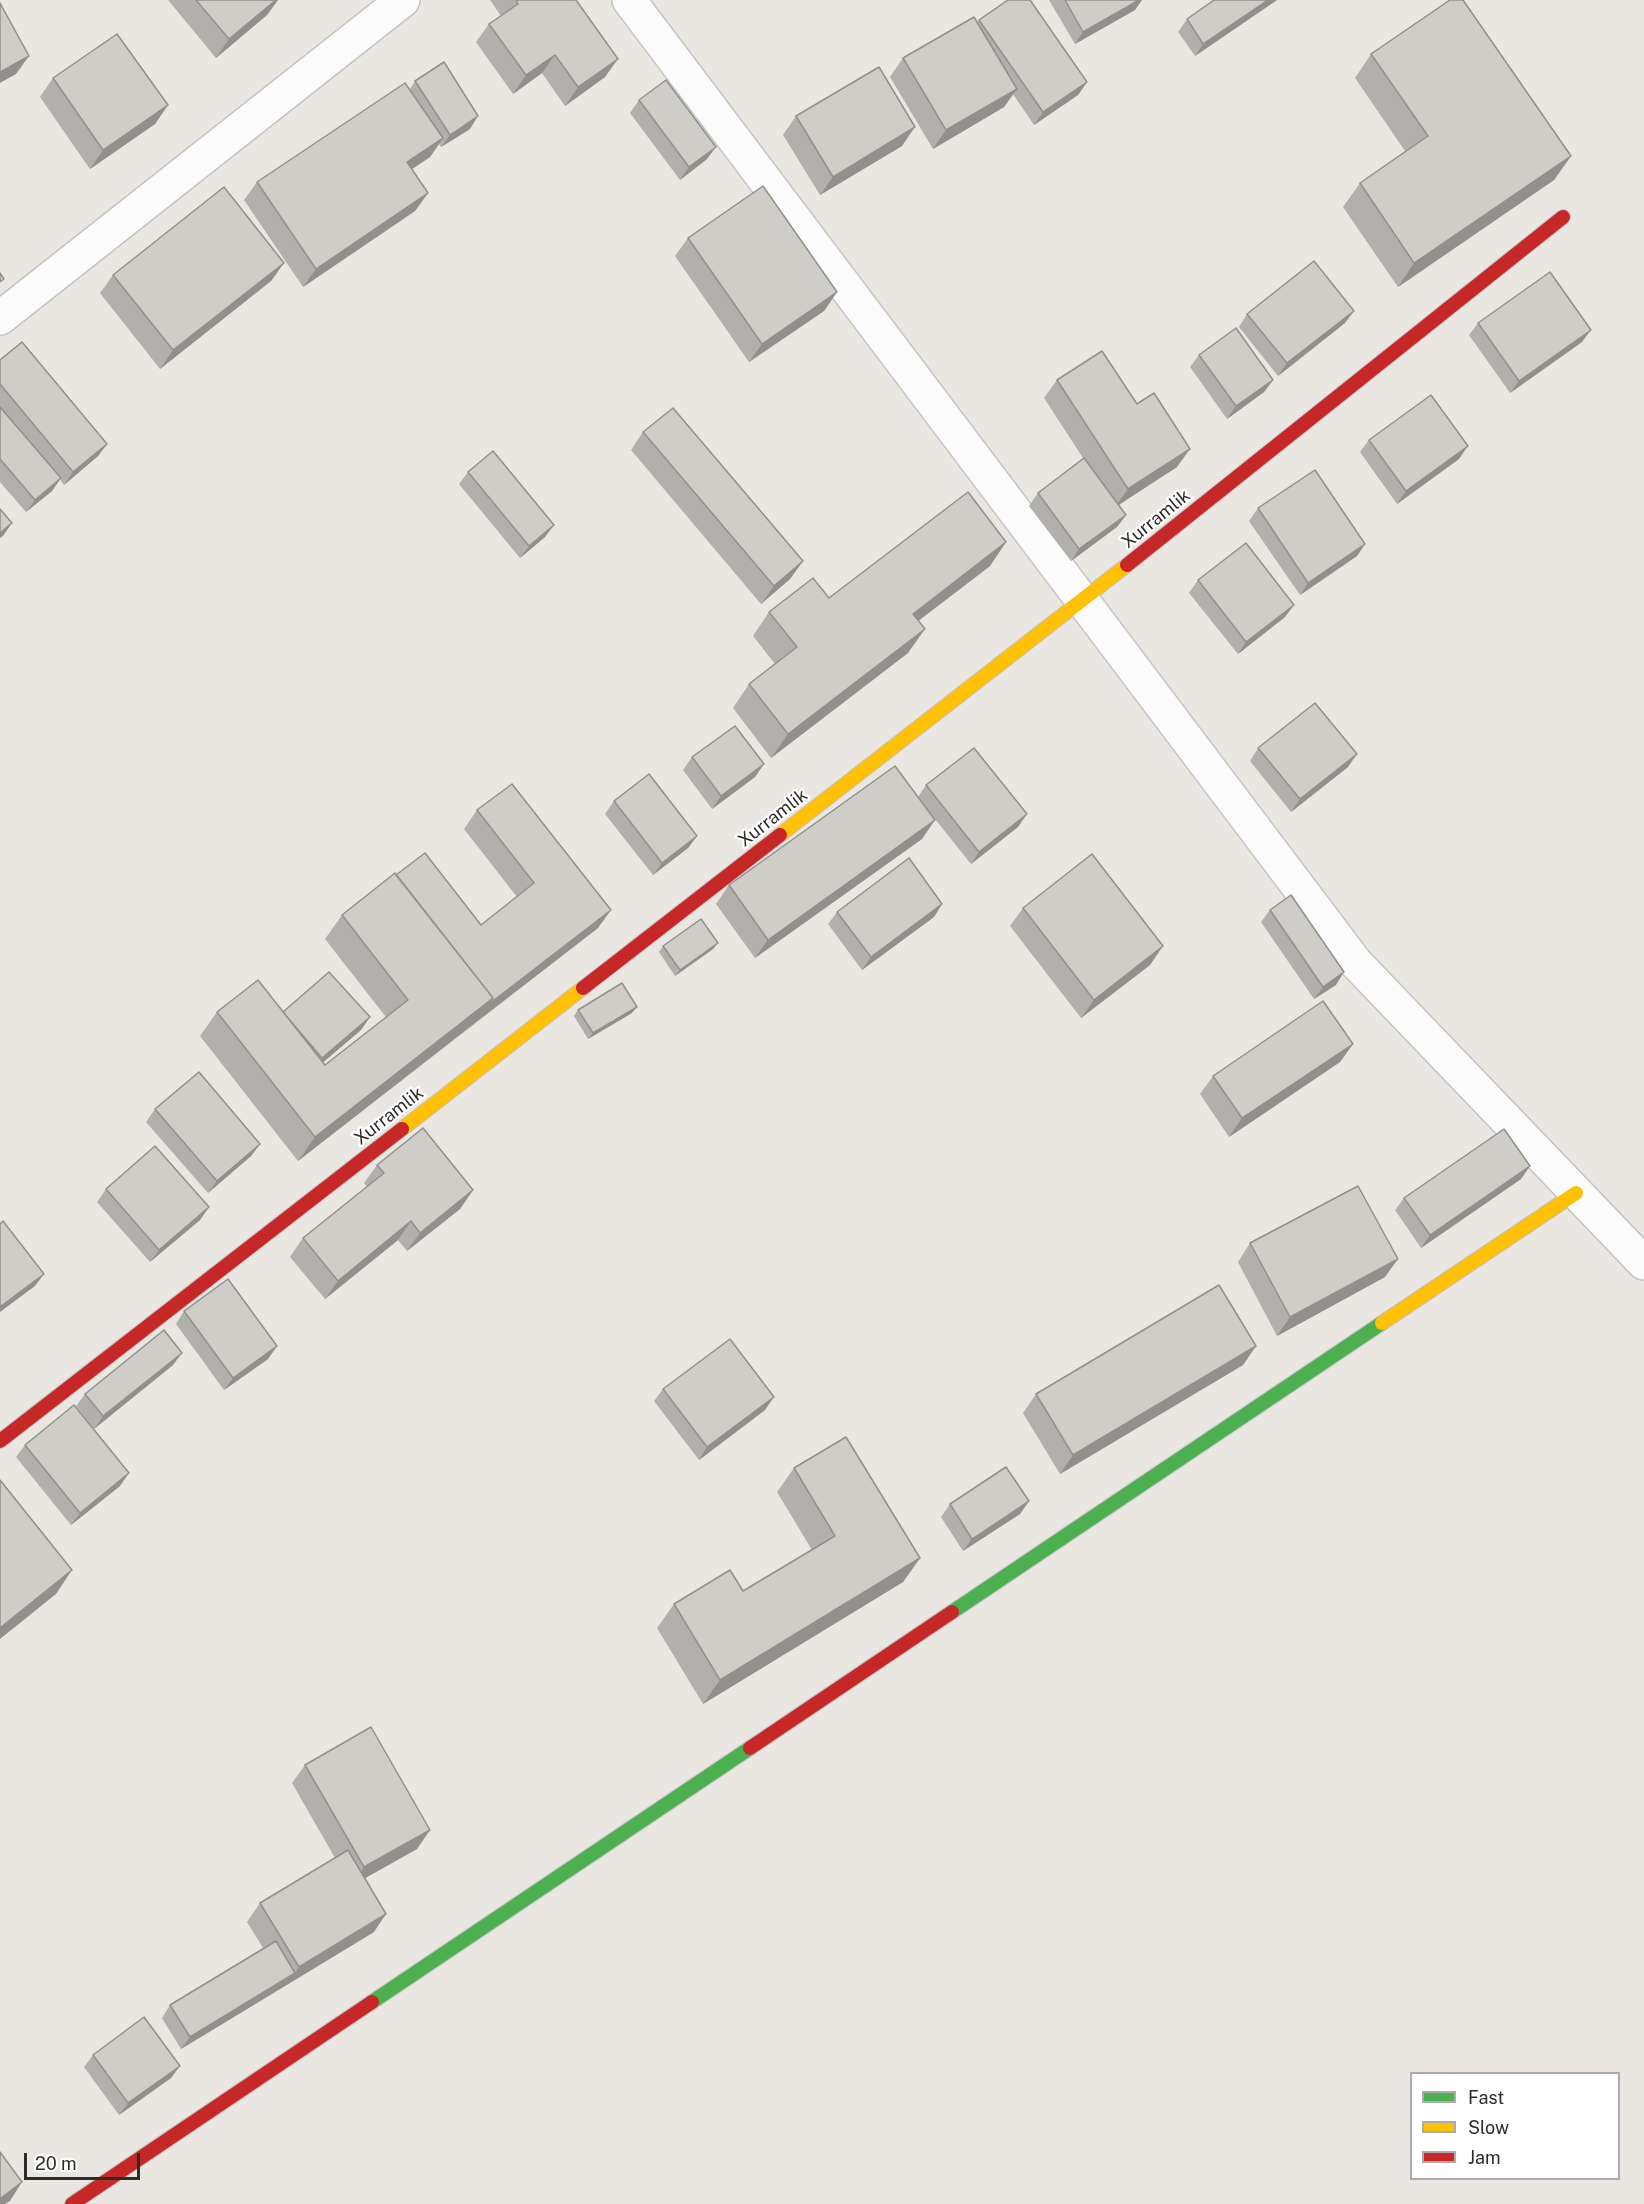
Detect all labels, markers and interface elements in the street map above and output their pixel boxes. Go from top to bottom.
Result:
street label: Xurramlik [1117,485,1195,553]
street label: Xurramlik [734,784,812,852]
street label: Xurramlik [350,1082,428,1150]
legend [1410,2072,1620,2180]
text: Fast [1468,2087,1504,2108]
text: Slow [1468,2117,1509,2138]
scale bar [27,2141,142,2179]
text: Jam [1468,2147,1501,2168]
text: 20 m [35,2153,77,2174]

